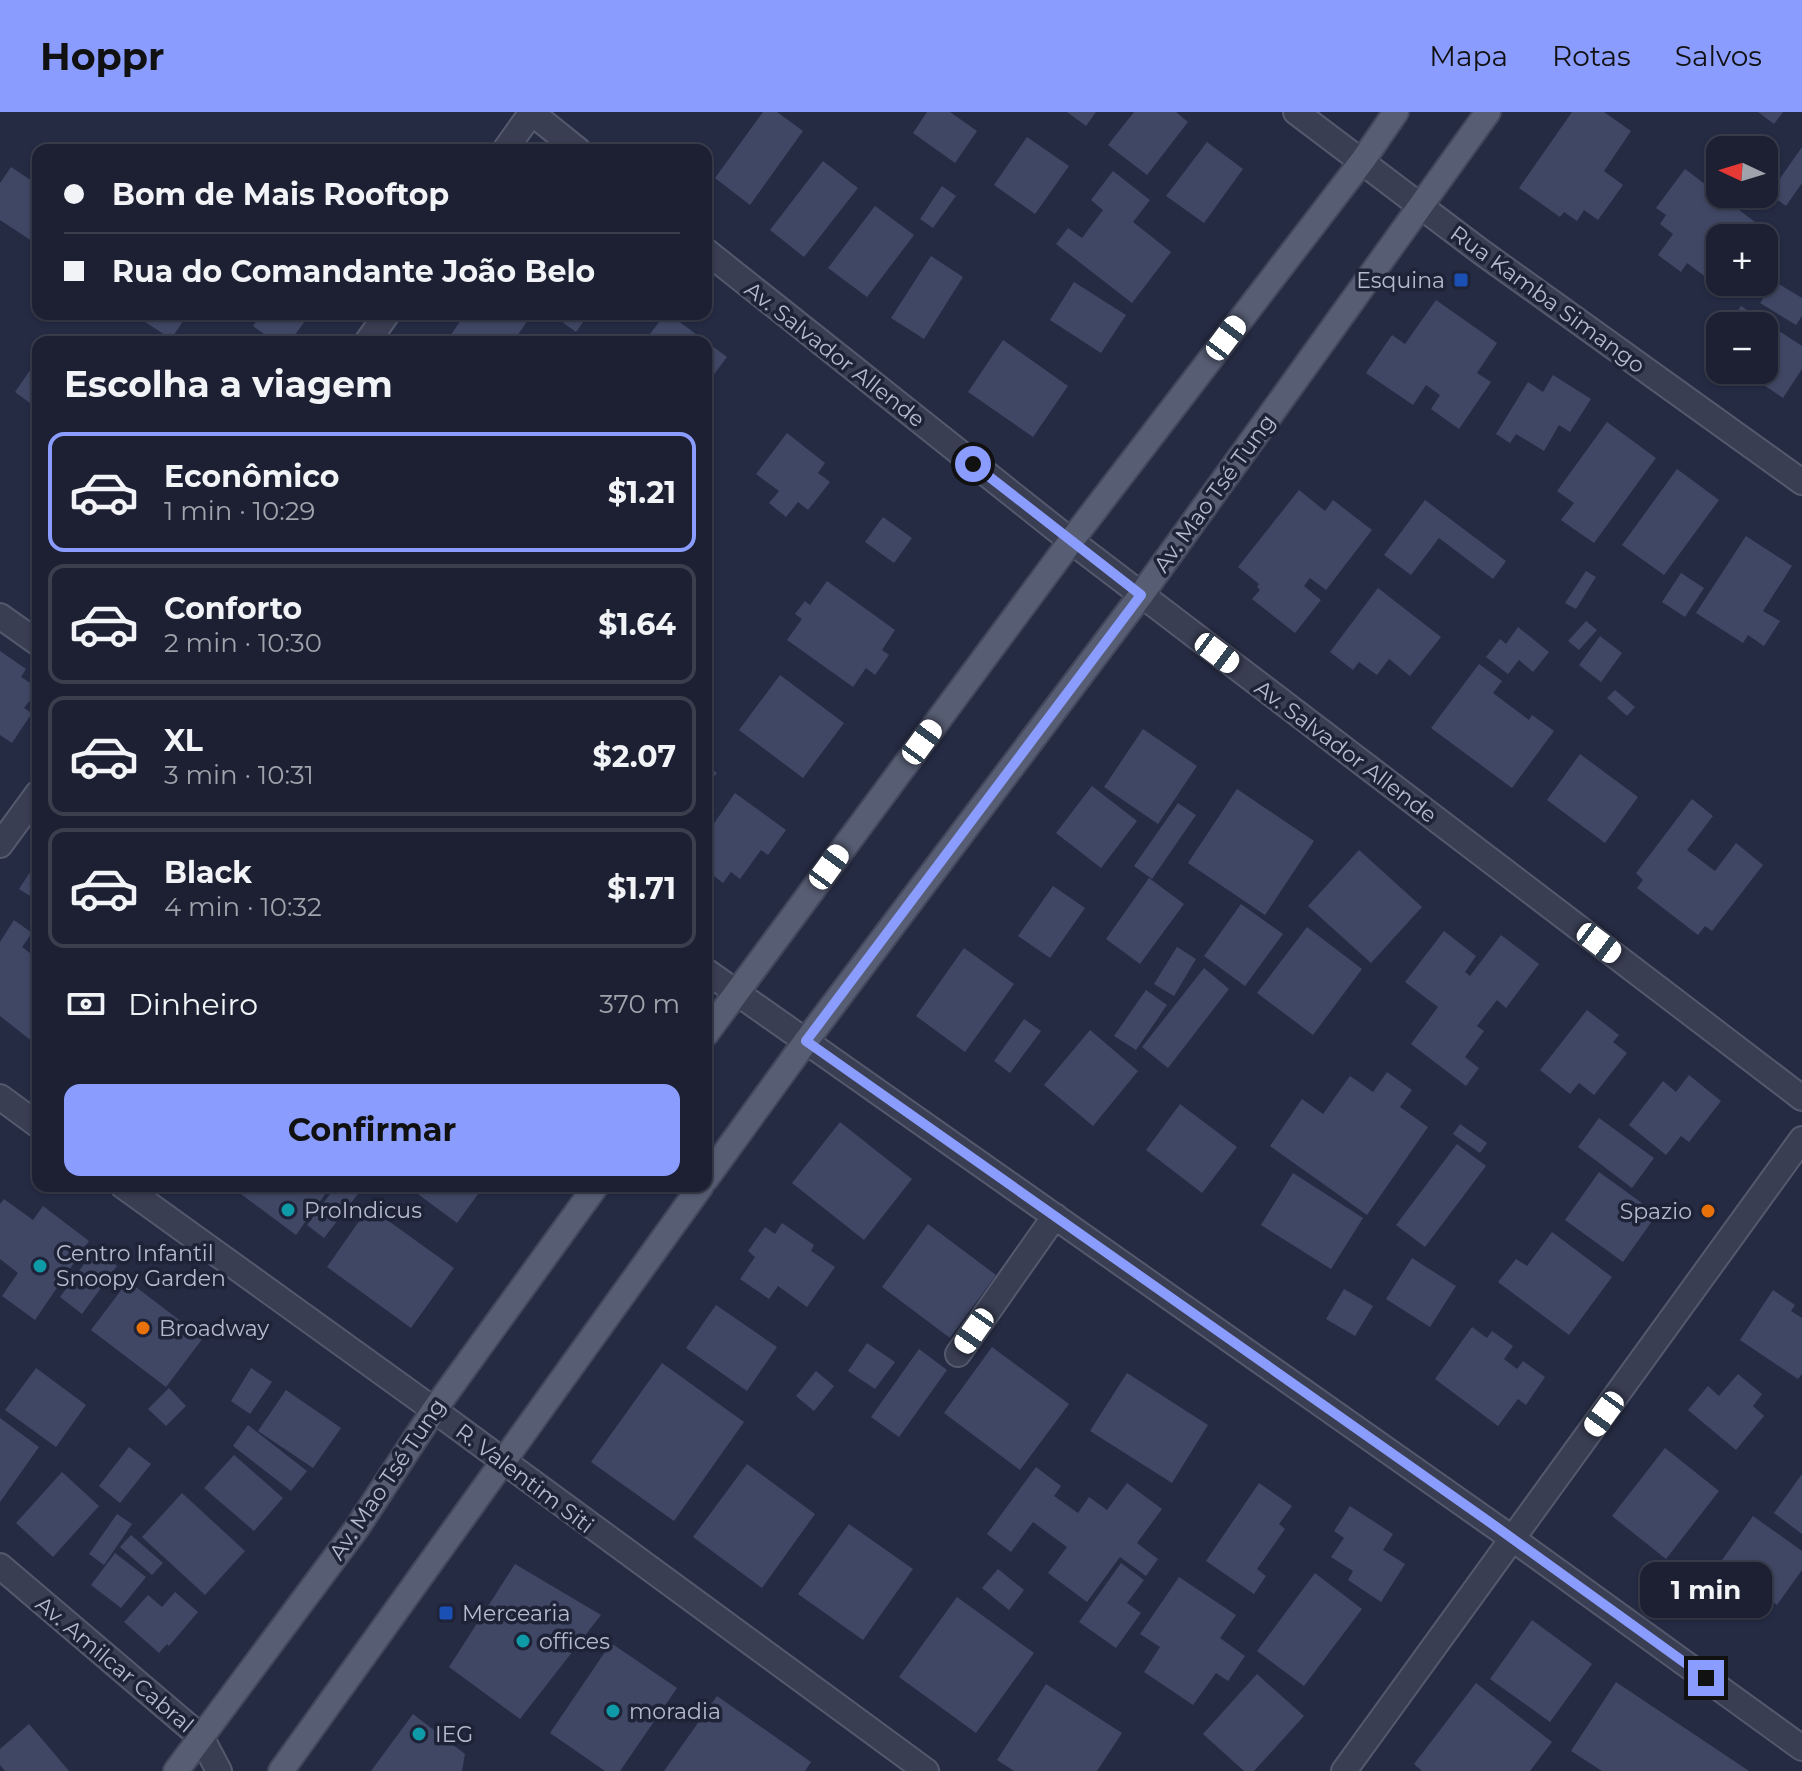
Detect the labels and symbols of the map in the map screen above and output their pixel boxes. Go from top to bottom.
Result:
north arrow [1706,136,1778,208]
street label: Rua Kamba Simango [1445,220,1650,379]
place label: Esquina [1356,267,1445,294]
marker: Esquina [1452,271,1470,289]
street label: Av. Salvador Allende [739,276,930,433]
car [1202,312,1250,364]
street label: Av. Mao Tsé Tung [1148,409,1281,578]
route start [955,446,991,482]
car [1191,629,1243,677]
street label: Av. Salvador Allende [1249,674,1442,829]
car [898,716,946,768]
car [805,841,853,893]
car [1573,919,1625,967]
place label: ProIndicus [304,1197,422,1224]
place label: Spazio [1620,1198,1692,1225]
marker: ProIndicus [279,1201,297,1219]
marker: Spazio [1699,1202,1717,1220]
place label: Centro Infantil Snoopy Garden [56,1240,226,1292]
marker: Centro Infantil Snoopy Garden [31,1257,49,1275]
car [950,1304,998,1358]
place label: Broadway [159,1315,269,1342]
marker: Broadway [134,1319,152,1337]
car [1580,1388,1628,1440]
street label: Av. Mao Tsé Tung [323,1393,451,1565]
street label: R. Valentim Siti [450,1418,599,1539]
callout: 1 min [1640,1562,1772,1618]
street label: Av. Amilcar Cabral [30,1590,199,1738]
place label: Mercearia [462,1600,571,1627]
marker: Mercearia [437,1604,455,1622]
place label: offices [539,1628,610,1655]
marker: offices [514,1632,532,1650]
route end [1688,1660,1724,1696]
place label: moradia [629,1698,721,1725]
marker: moradia [604,1702,622,1720]
place label: IEG [435,1721,473,1748]
marker: IEG [410,1725,428,1743]

